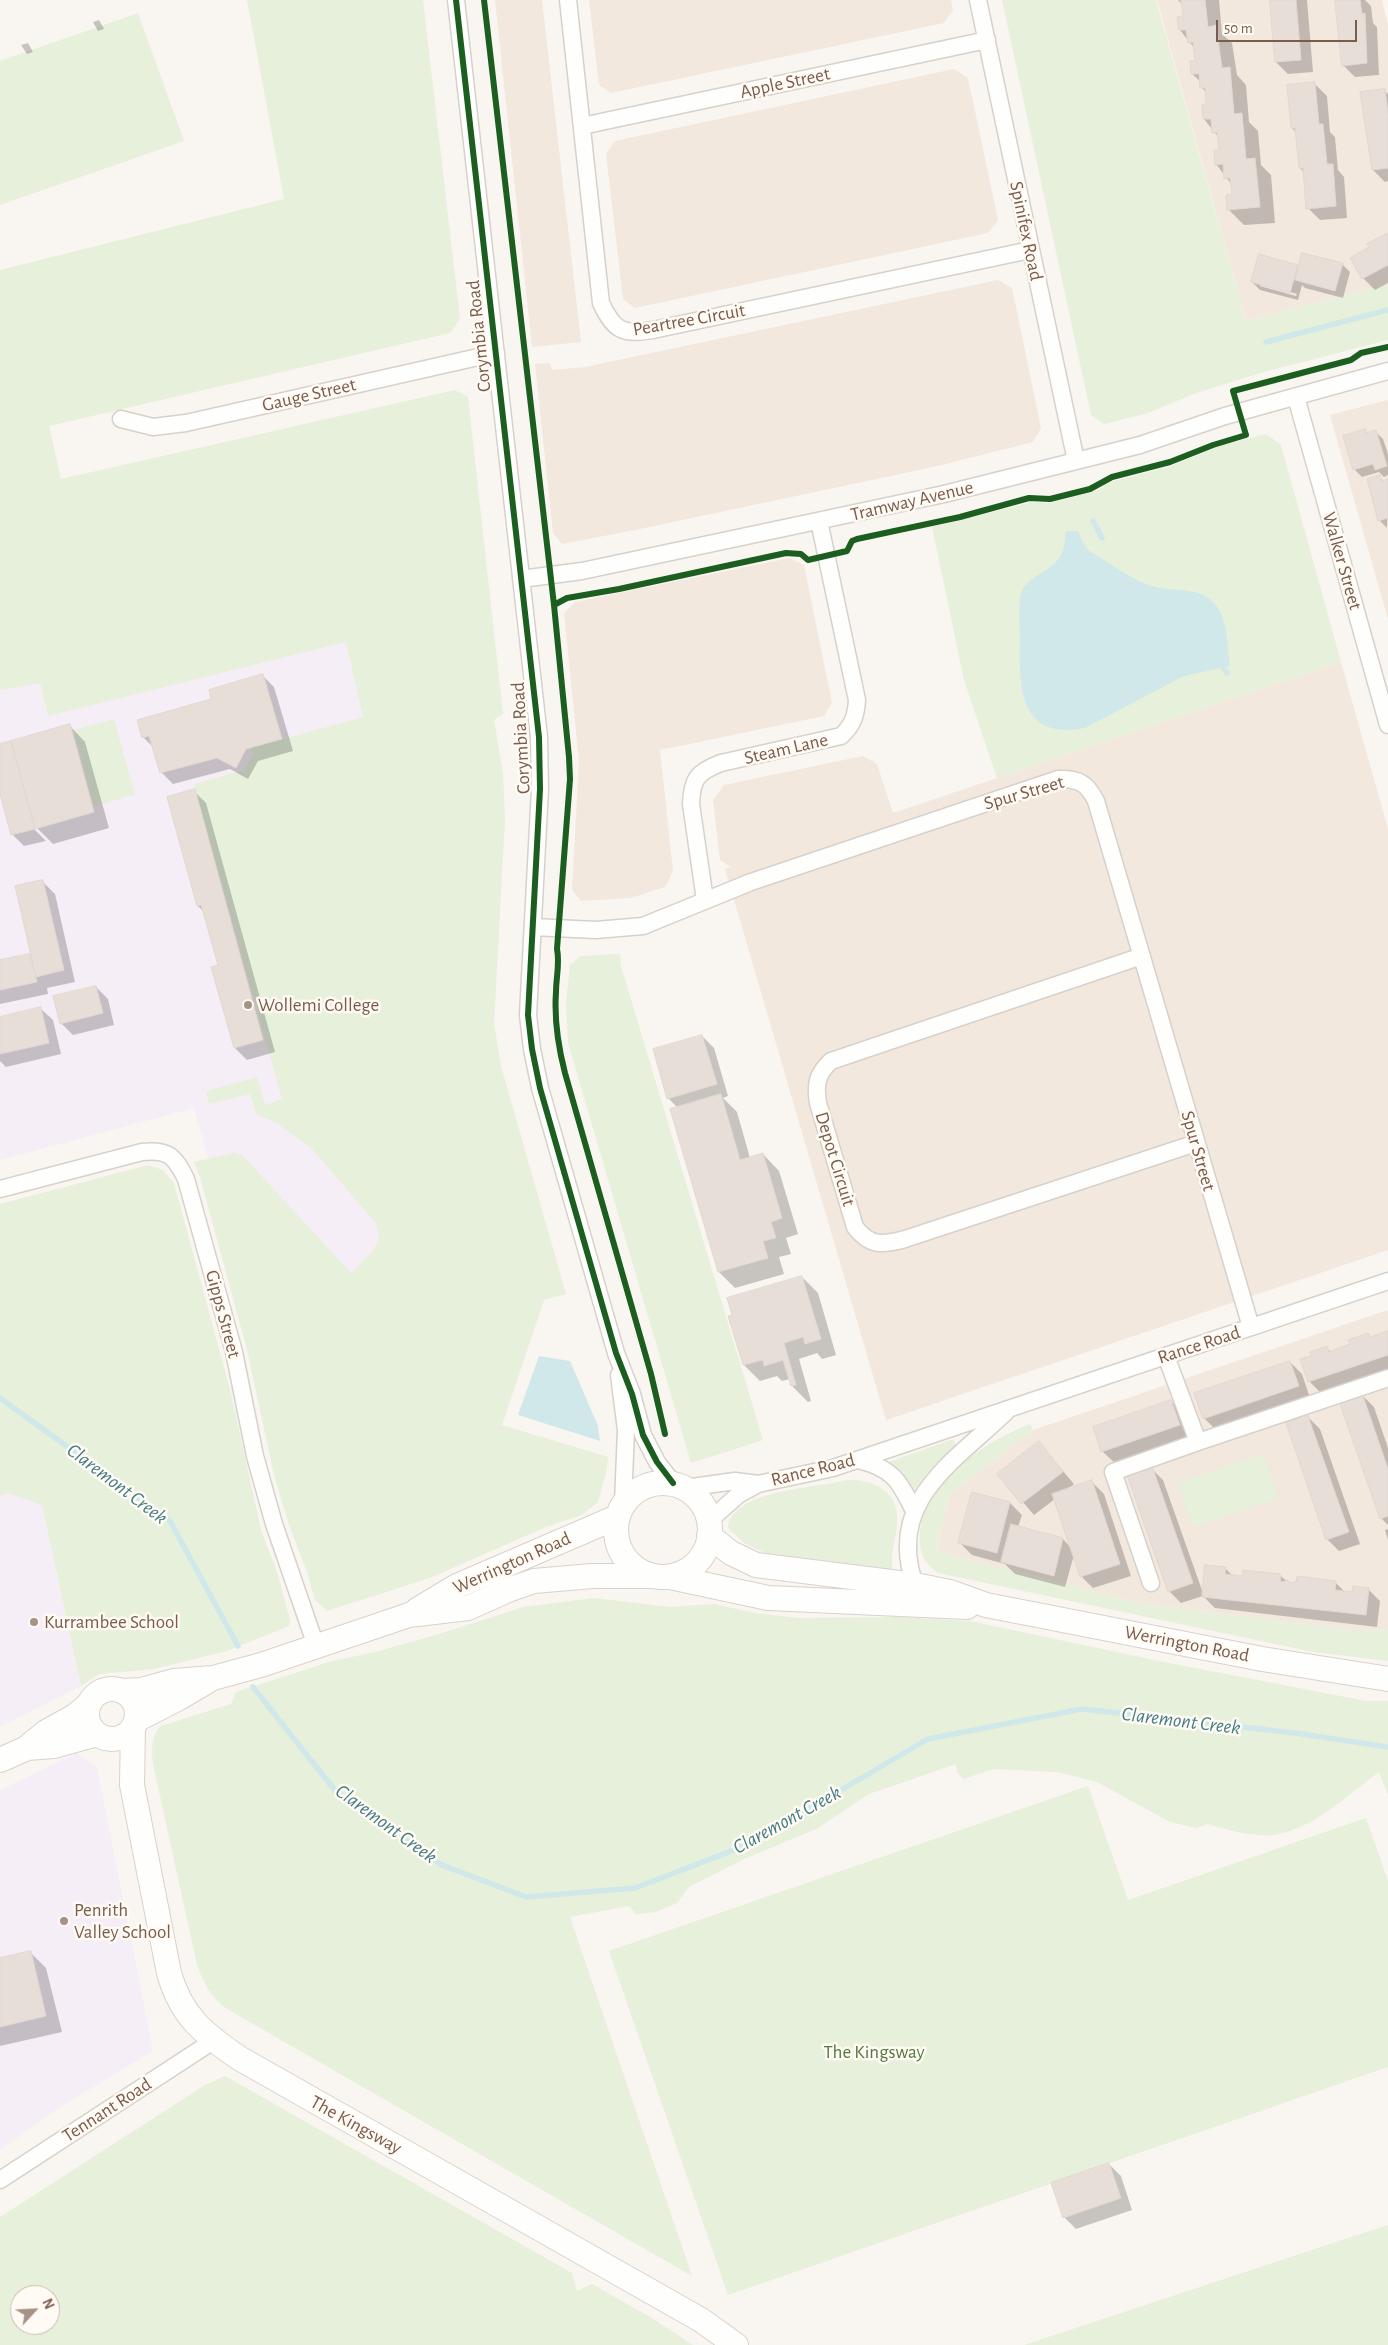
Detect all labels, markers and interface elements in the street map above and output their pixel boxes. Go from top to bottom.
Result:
scale bar [1218,10,1359,42]
text: 50 m [1224,21,1253,36]
street label: Apple Street [738,62,832,104]
street label: Spinifex Road [1004,179,1048,283]
street label: Corymbia Road [462,279,496,393]
street label: Peartree Circuit [631,299,747,341]
street label: Gauge Street [260,373,358,417]
street label: Tramway Avenue [848,476,976,526]
street label: Walker Street [1317,510,1367,612]
street label: Corymbia Road [507,681,535,795]
street label: Steam Lane [742,728,830,770]
street label: Spur Street [981,771,1067,815]
place label: Wollemi College [258,994,379,1016]
marker: Wollemi College [242,999,254,1011]
street label: Spur Street [1176,1108,1220,1194]
street label: Depot Circuit [810,1109,860,1209]
street label: Gipps Street [200,1267,246,1361]
street label: Rance Road [1155,1321,1243,1369]
water label: Claremont Creek [62,1438,172,1530]
street label: Rance Road [769,1449,857,1491]
street label: Werrington Road [450,1527,574,1599]
place label: Kurrambee School [44,1611,179,1633]
marker: Kurrambee School [28,1616,40,1628]
street label: Werrington Road [1123,1621,1251,1667]
water label: Claremont Creek [1120,1702,1242,1740]
water label: Claremont Creek [331,1779,441,1869]
water label: Claremont Creek [729,1781,845,1859]
place label: Penrith Valley School [74,1899,171,1943]
marker: Penrith Valley School [58,1915,70,1927]
park label: The Kingsway [823,2041,925,2063]
street label: Tennant Road [58,2073,156,2147]
street label: The Kingsway [306,2091,406,2159]
north arrow [10,2285,60,2335]
text: N [39,2297,56,2311]

